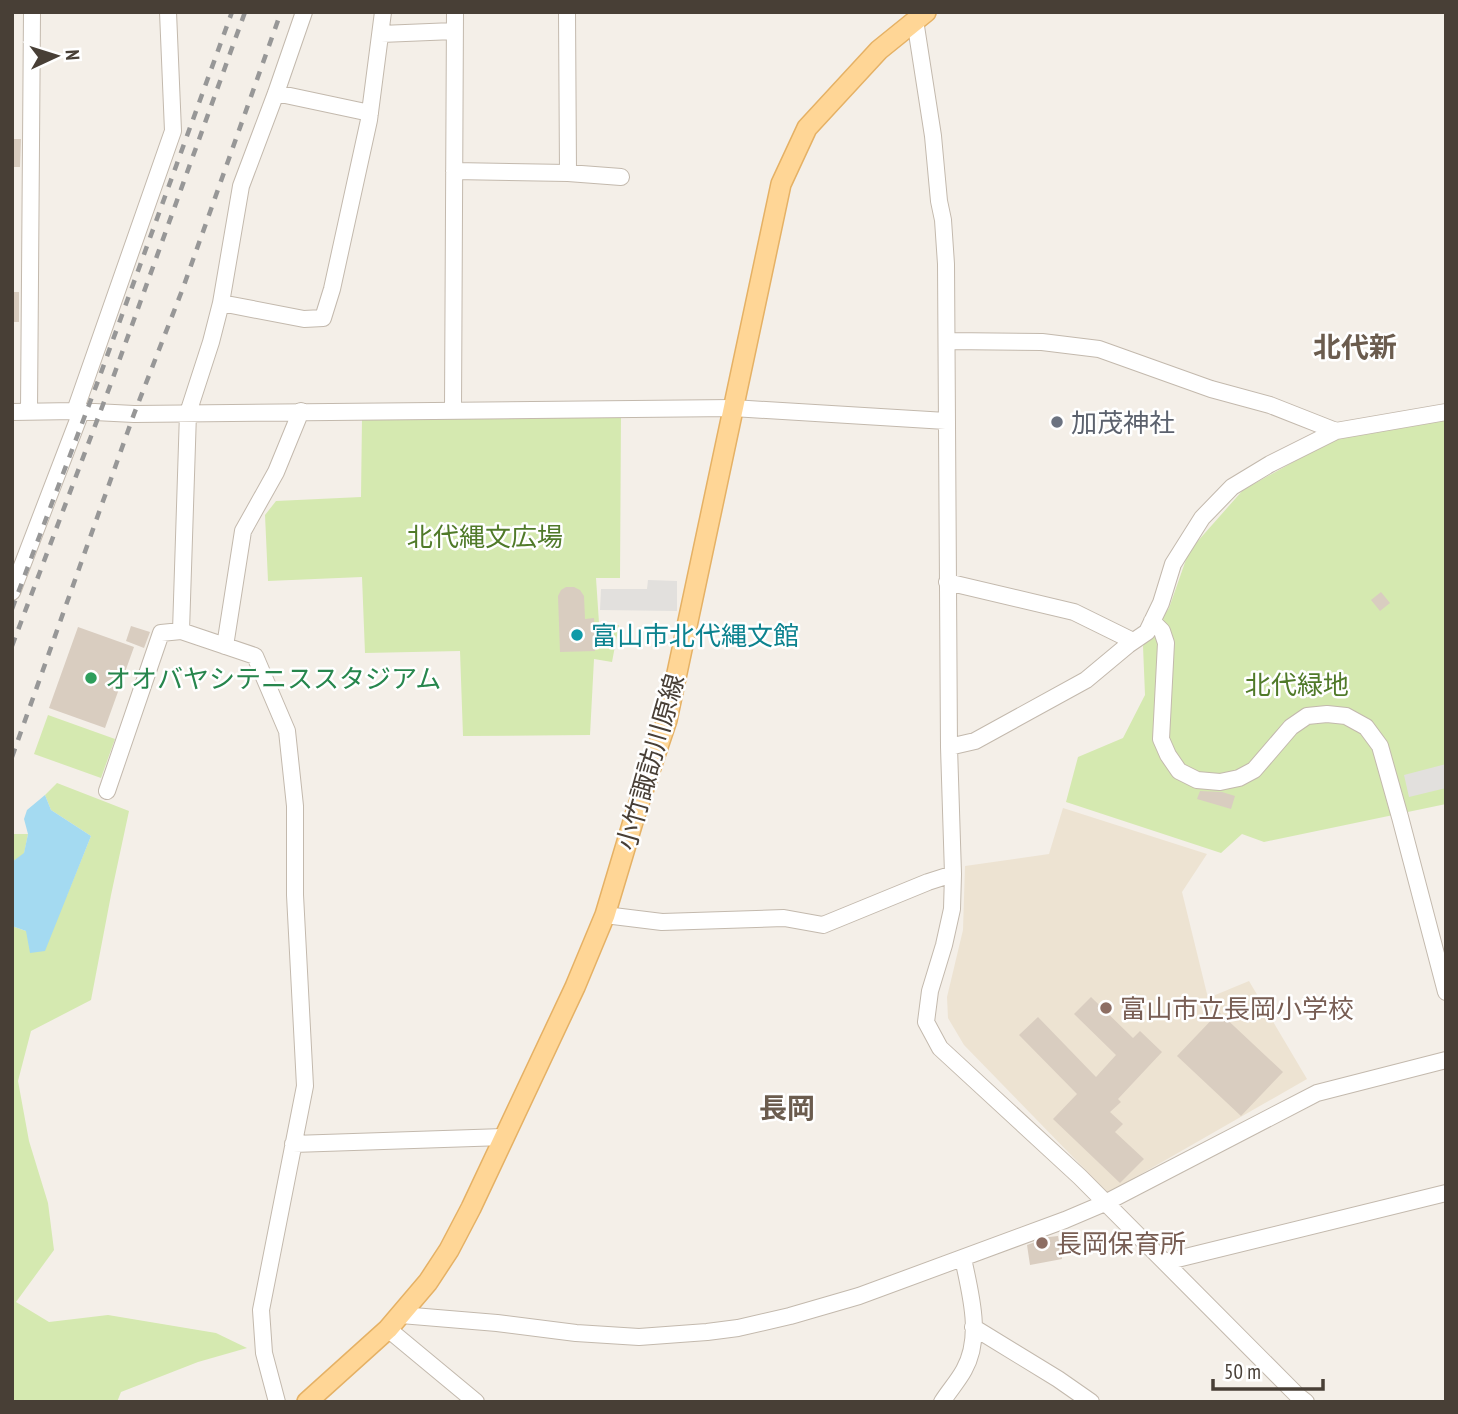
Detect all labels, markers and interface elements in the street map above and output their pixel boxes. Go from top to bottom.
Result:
north arrow [21,21,91,91]
text: N [61,49,85,61]
district label: 北代新 [1313,328,1397,365]
place label: 加茂神社 [1071,406,1175,439]
marker: 加茂神社 [1049,414,1065,430]
park label: 北代縄文広場 [407,520,563,553]
place label: 富山市北代縄文館 [591,619,799,652]
marker: 富山市北代縄文館 [569,627,585,643]
place label: オオバヤシテニススタジアム [105,662,441,695]
park label: 北代緑地 [1245,668,1349,701]
marker: オオバヤシテニススタジアム [83,670,99,686]
street label: 小竹諏訪川原線 [609,670,691,854]
place label: 富山市立長岡小学校 [1120,992,1354,1025]
marker: 富山市立長岡小学校 [1098,1000,1114,1016]
district label: 長岡 [759,1089,815,1126]
place label: 長岡保育所 [1056,1227,1186,1260]
marker: 長岡保育所 [1034,1235,1050,1251]
scale bar [1213,1348,1323,1392]
text: 50 m [1224,1358,1261,1385]

